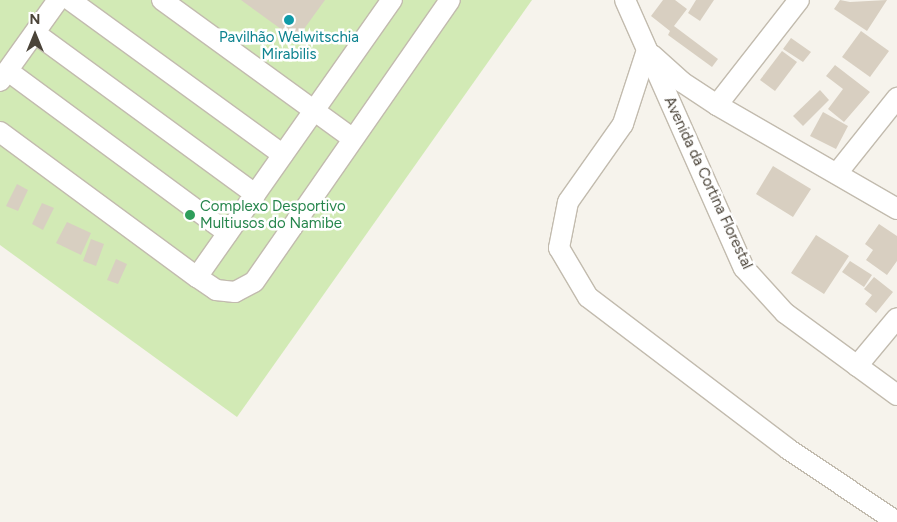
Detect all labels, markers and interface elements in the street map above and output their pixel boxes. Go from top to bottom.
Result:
north arrow [10,10,60,60]
text: N [30,11,40,28]
marker: Pavilhão Welwitschia Mirabilis [283,14,295,26]
place label: Pavilhão Welwitschia Mirabilis [219,28,359,63]
street label: Avenida da Cortina Florestal [660,94,756,272]
place label: Complexo Desportivo Multiusos do Namibe [200,197,346,232]
marker: Complexo Desportivo Multiusos do Namibe [184,209,196,221]

